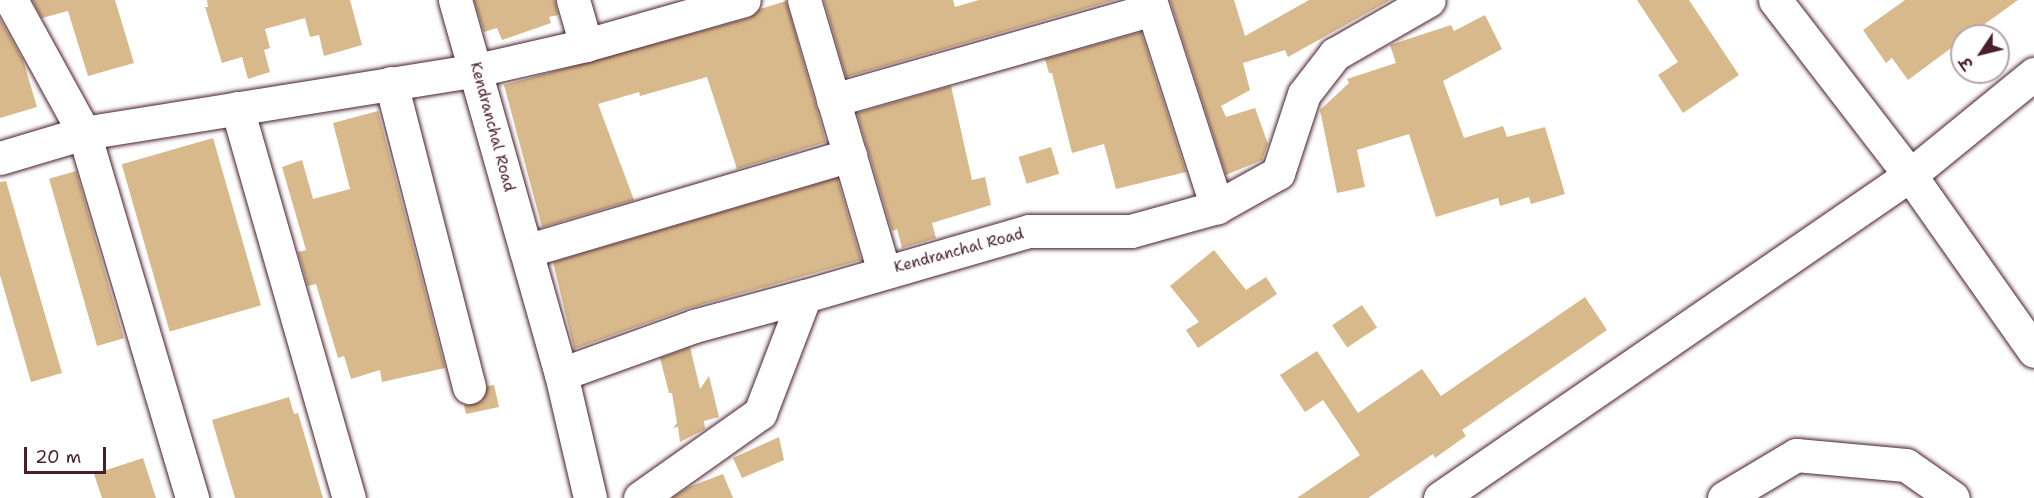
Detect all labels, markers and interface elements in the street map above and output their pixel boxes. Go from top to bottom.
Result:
north arrow [1950,24,2010,84]
text: उ [1955,53,1978,74]
street label: Kendranchal Road [466,60,518,194]
street label: Kendranchal Road [892,225,1026,277]
scale bar [27,435,110,473]
text: 20 m [35,445,81,469]

